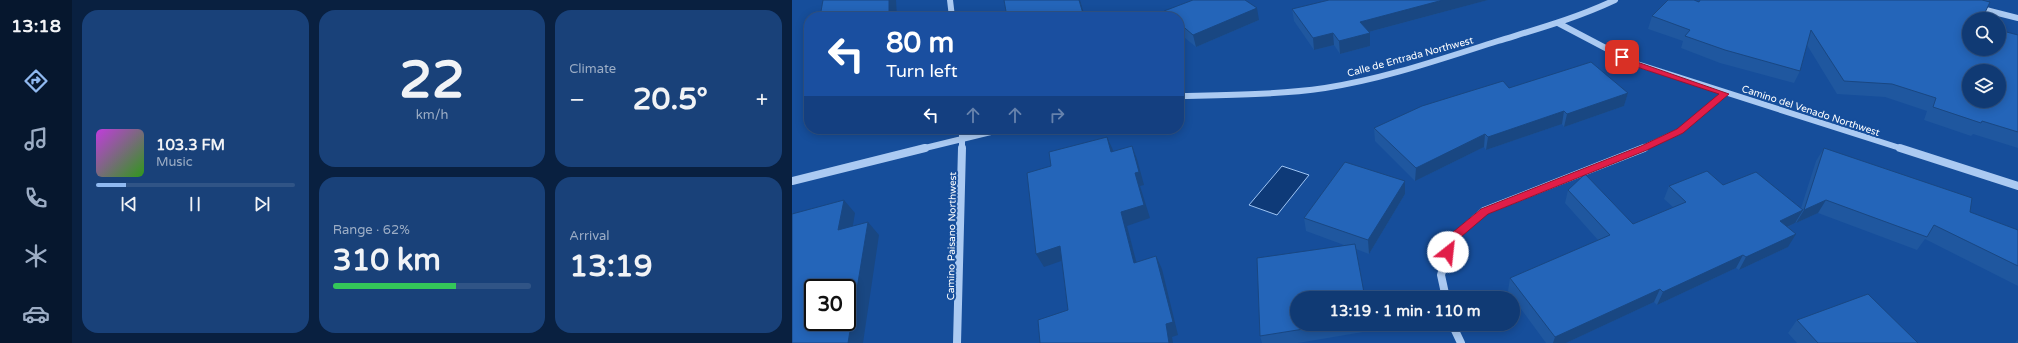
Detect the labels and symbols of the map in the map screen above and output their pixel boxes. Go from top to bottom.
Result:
street label: Calle de Entrada Northwest [1346,34,1475,80]
pin [1605,40,1639,74]
street label: Camino del Venado Northwest [1740,83,1881,139]
street label: Camino Paisano Northwest [945,172,959,300]
position arrow [1427,231,1469,273]
speed limit sign: 30 [804,279,856,331]

